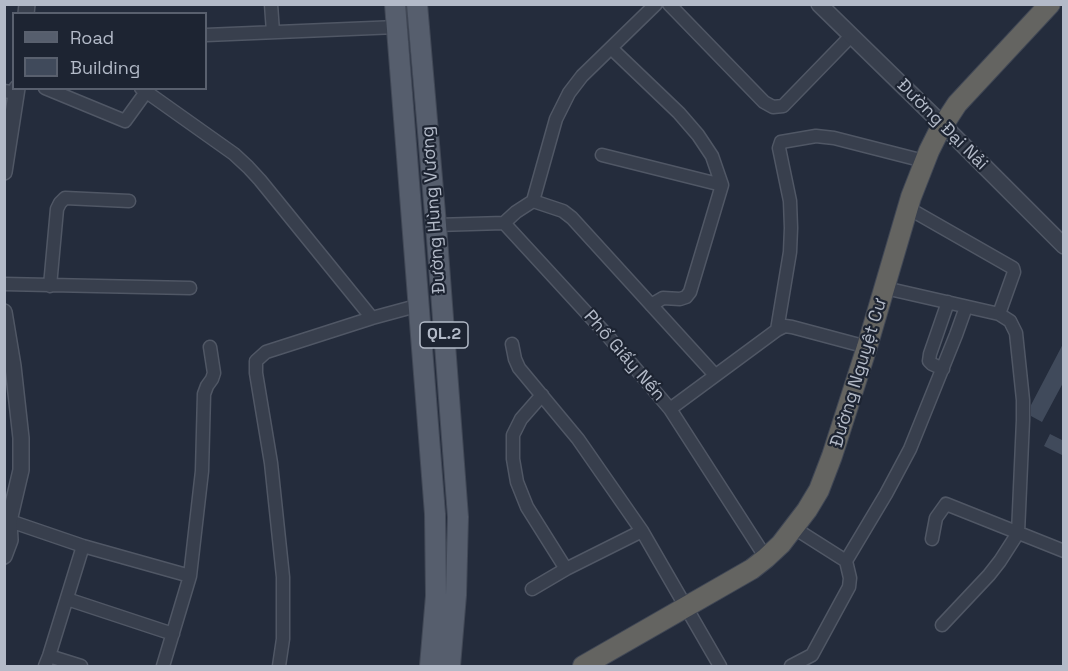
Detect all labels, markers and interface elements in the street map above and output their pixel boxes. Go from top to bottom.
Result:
legend [12,12,207,90]
text: Road [70,26,114,49]
text: Building [70,56,140,79]
street label: Đường Đại Nải [892,75,992,175]
street label: Đường Hùng Vương [417,125,451,295]
street label: Đường Nguyệt Cư [826,296,892,450]
street label: Phố Giấy Nến [579,306,669,406]
road number: QL.2 [420,322,468,348]

